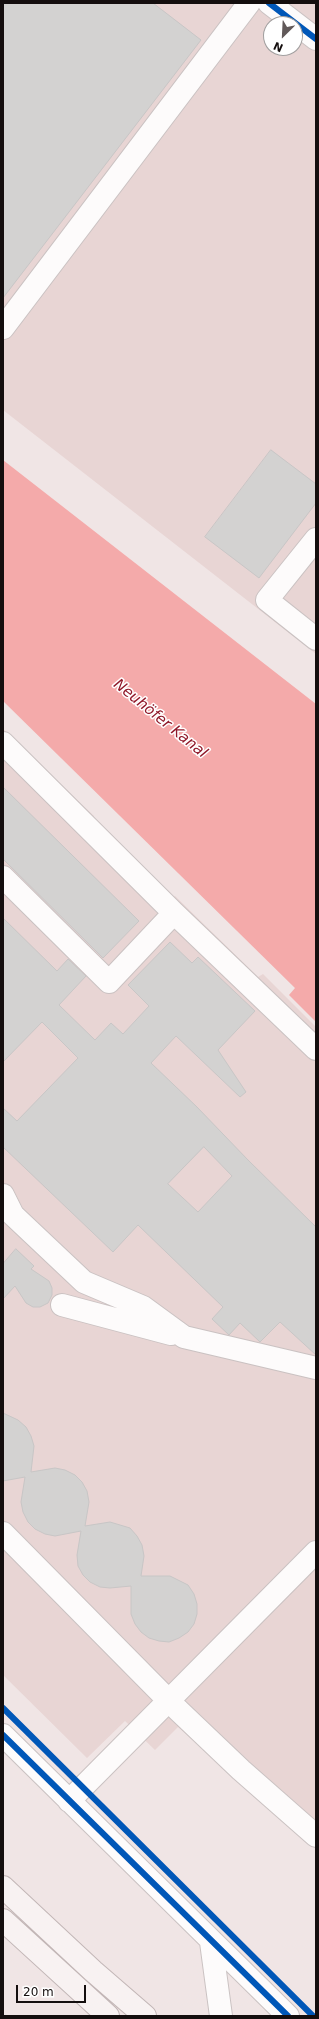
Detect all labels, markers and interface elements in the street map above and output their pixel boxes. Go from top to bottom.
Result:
north arrow [263,16,303,56]
text: N [271,39,285,54]
water label: Neuhöfer Kanal [109,676,211,762]
scale bar [18,1977,88,2003]
text: 20 m [23,1985,54,1999]

